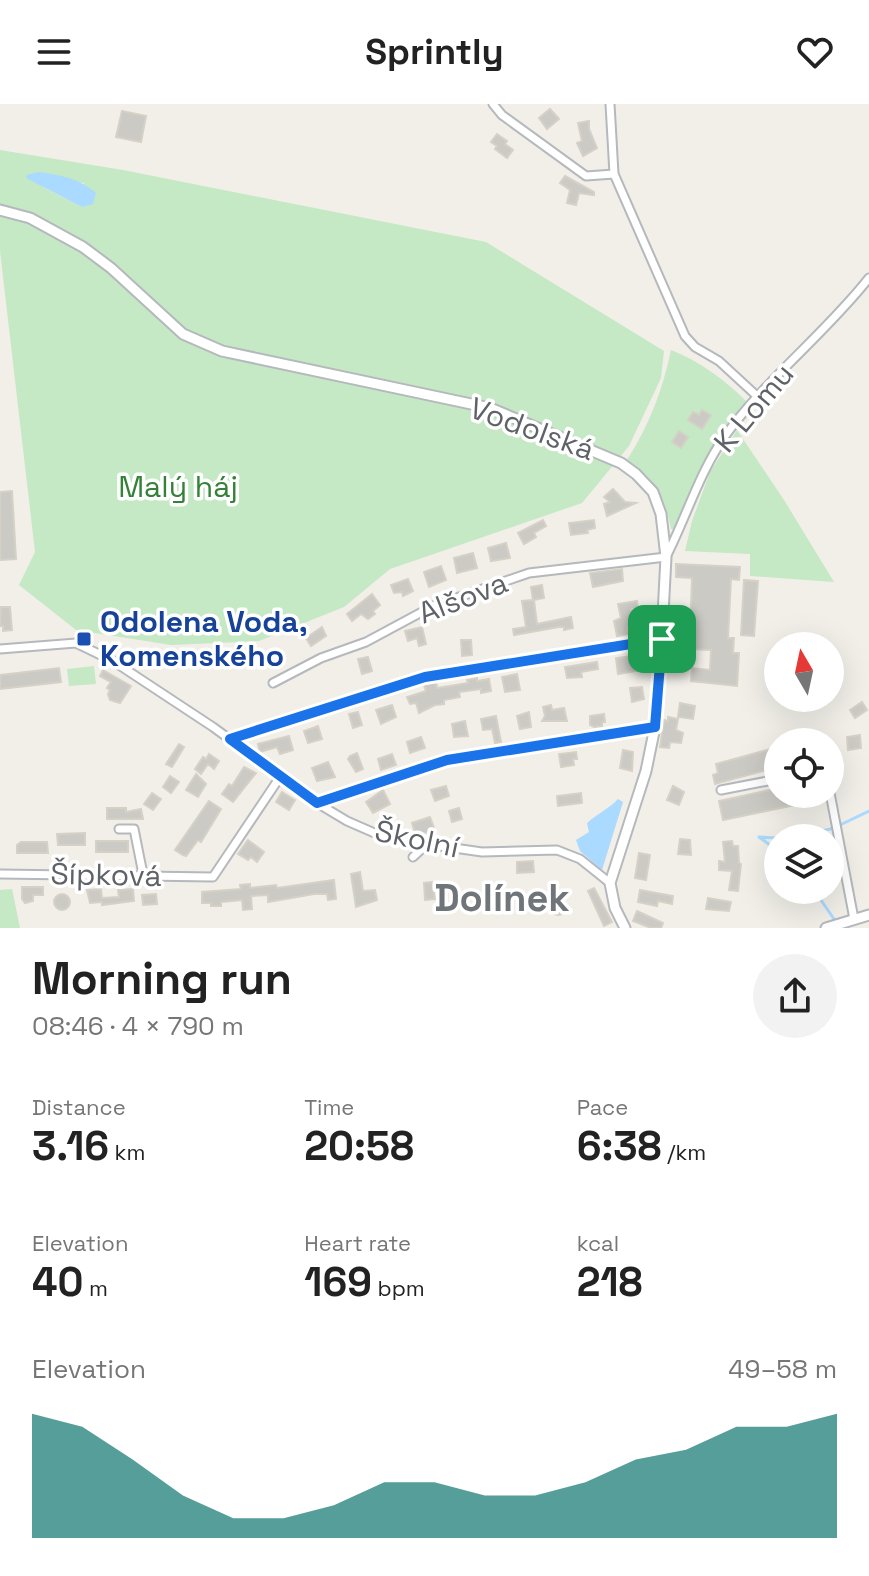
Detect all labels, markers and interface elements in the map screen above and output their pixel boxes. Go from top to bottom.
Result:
text: Sprintly [365,29,504,75]
icon: menu [32,30,76,74]
icon: heart [793,30,837,74]
street label: K Lomu [705,355,802,460]
street label: Vodolská [464,388,600,469]
park label: Malý háj [118,467,238,506]
street label: Alšova [412,563,513,632]
place label: Odolena Voda, Komenského [100,602,307,675]
pin [628,605,696,673]
icon: arrive [640,617,684,661]
marker: Odolena Voda, Komenského [75,630,93,648]
north arrow [764,632,844,712]
map controls [764,632,844,904]
button: locate [764,728,844,808]
street label: Školní [371,811,464,867]
button: layers [764,824,844,904]
street label: Šípková [50,854,162,895]
district label: Dolínek [434,874,570,922]
text: Morning run [32,951,292,1007]
button: share [753,954,837,1038]
text: 08:46 · 4 × 790 m [32,1009,244,1043]
text: Distance [32,1093,126,1121]
text: Time [304,1093,354,1121]
text: Pace [577,1093,628,1121]
text: 3.16 [32,1121,109,1172]
text: 20:58 [304,1121,414,1172]
text: 6:38 [577,1121,662,1172]
text: km [109,1138,145,1166]
text: /km [662,1138,706,1166]
text: Elevation [32,1229,128,1257]
text: Heart rate [304,1229,411,1257]
text: kcal [577,1229,619,1257]
text: 40 [32,1257,83,1308]
text: 169 [304,1257,372,1308]
text: 218 [577,1257,643,1308]
text: m [83,1274,108,1302]
text: bpm [372,1274,425,1302]
text: Elevation [32,1352,146,1386]
text: 49–58 m [728,1352,837,1386]

